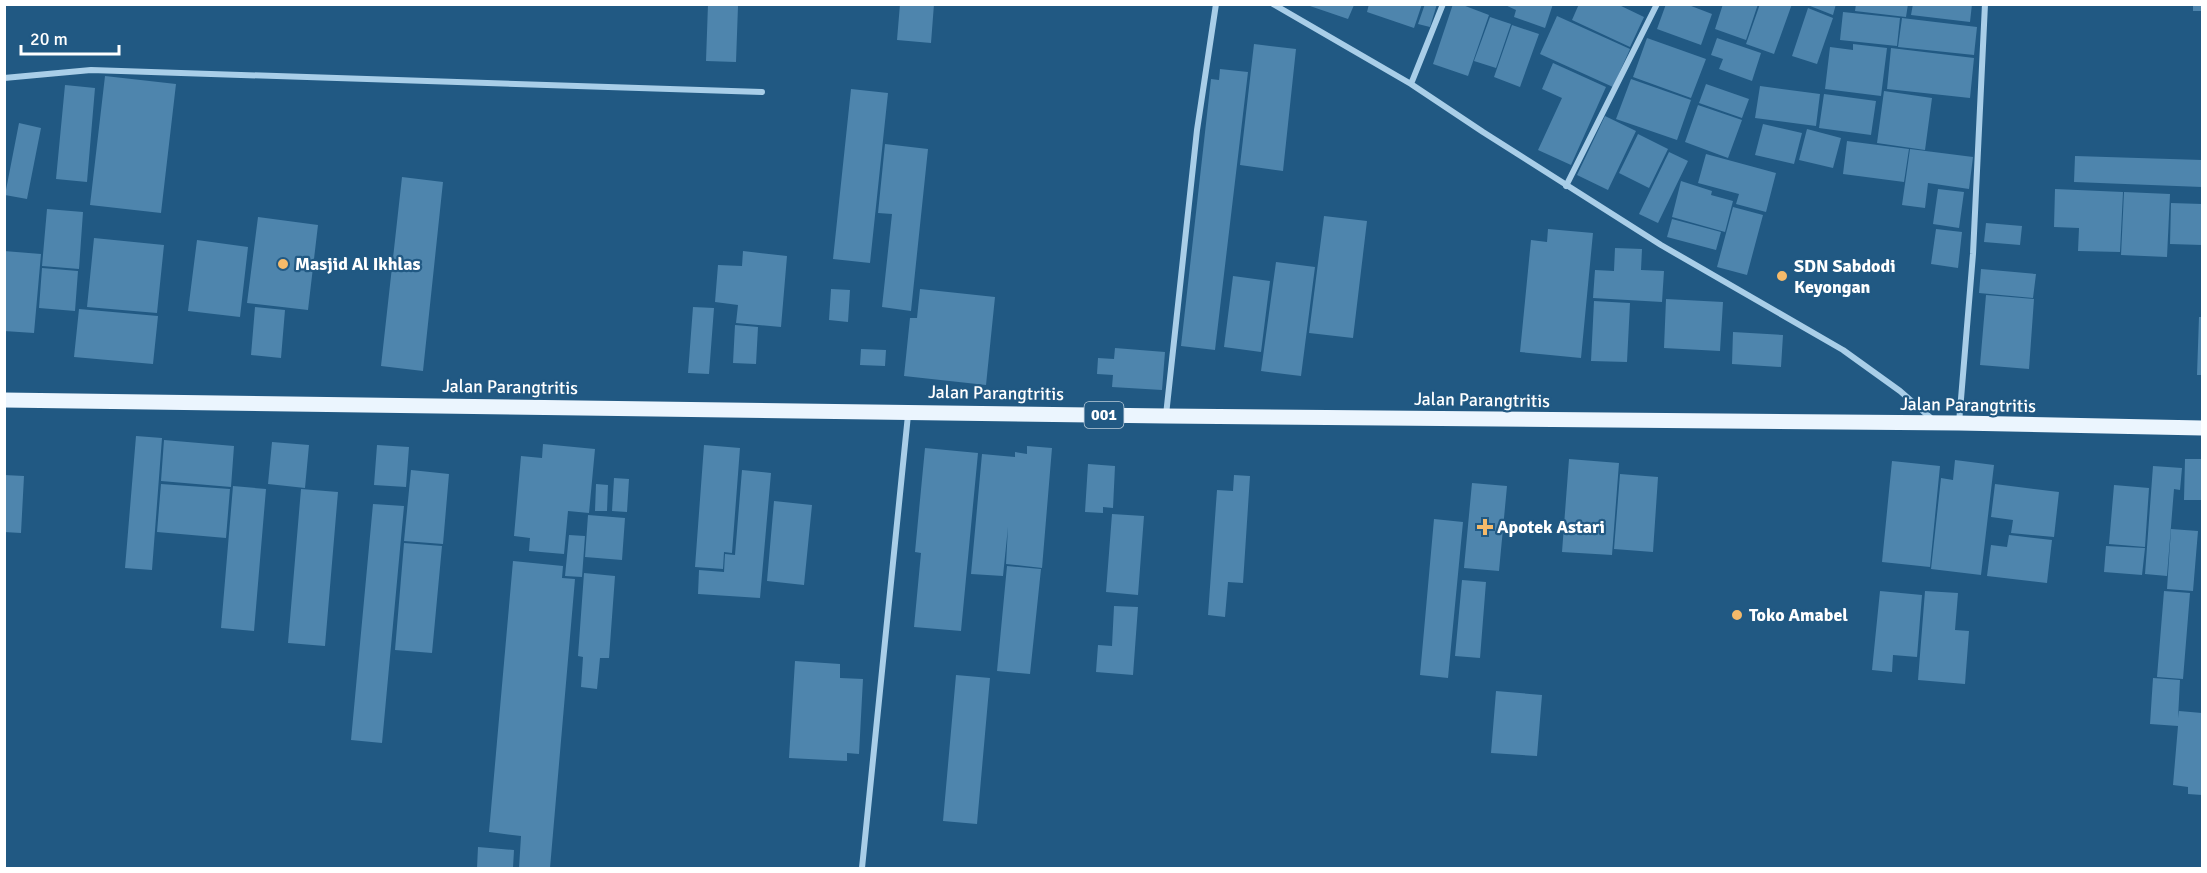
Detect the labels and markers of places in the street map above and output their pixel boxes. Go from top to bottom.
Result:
place label: Masjid Al Ikhlas [295,253,420,275]
place label: SDN Sabdodi Keyongan [1794,255,1896,298]
marker: Masjid Al Ikhlas [276,257,290,271]
marker: SDN Sabdodi Keyongan [1775,269,1789,283]
place label: Apotek Astari [1497,516,1605,538]
marker: Apotek Astari [1478,520,1492,534]
place label: Toko Amabel [1749,604,1848,626]
marker: Toko Amabel [1730,608,1744,622]

